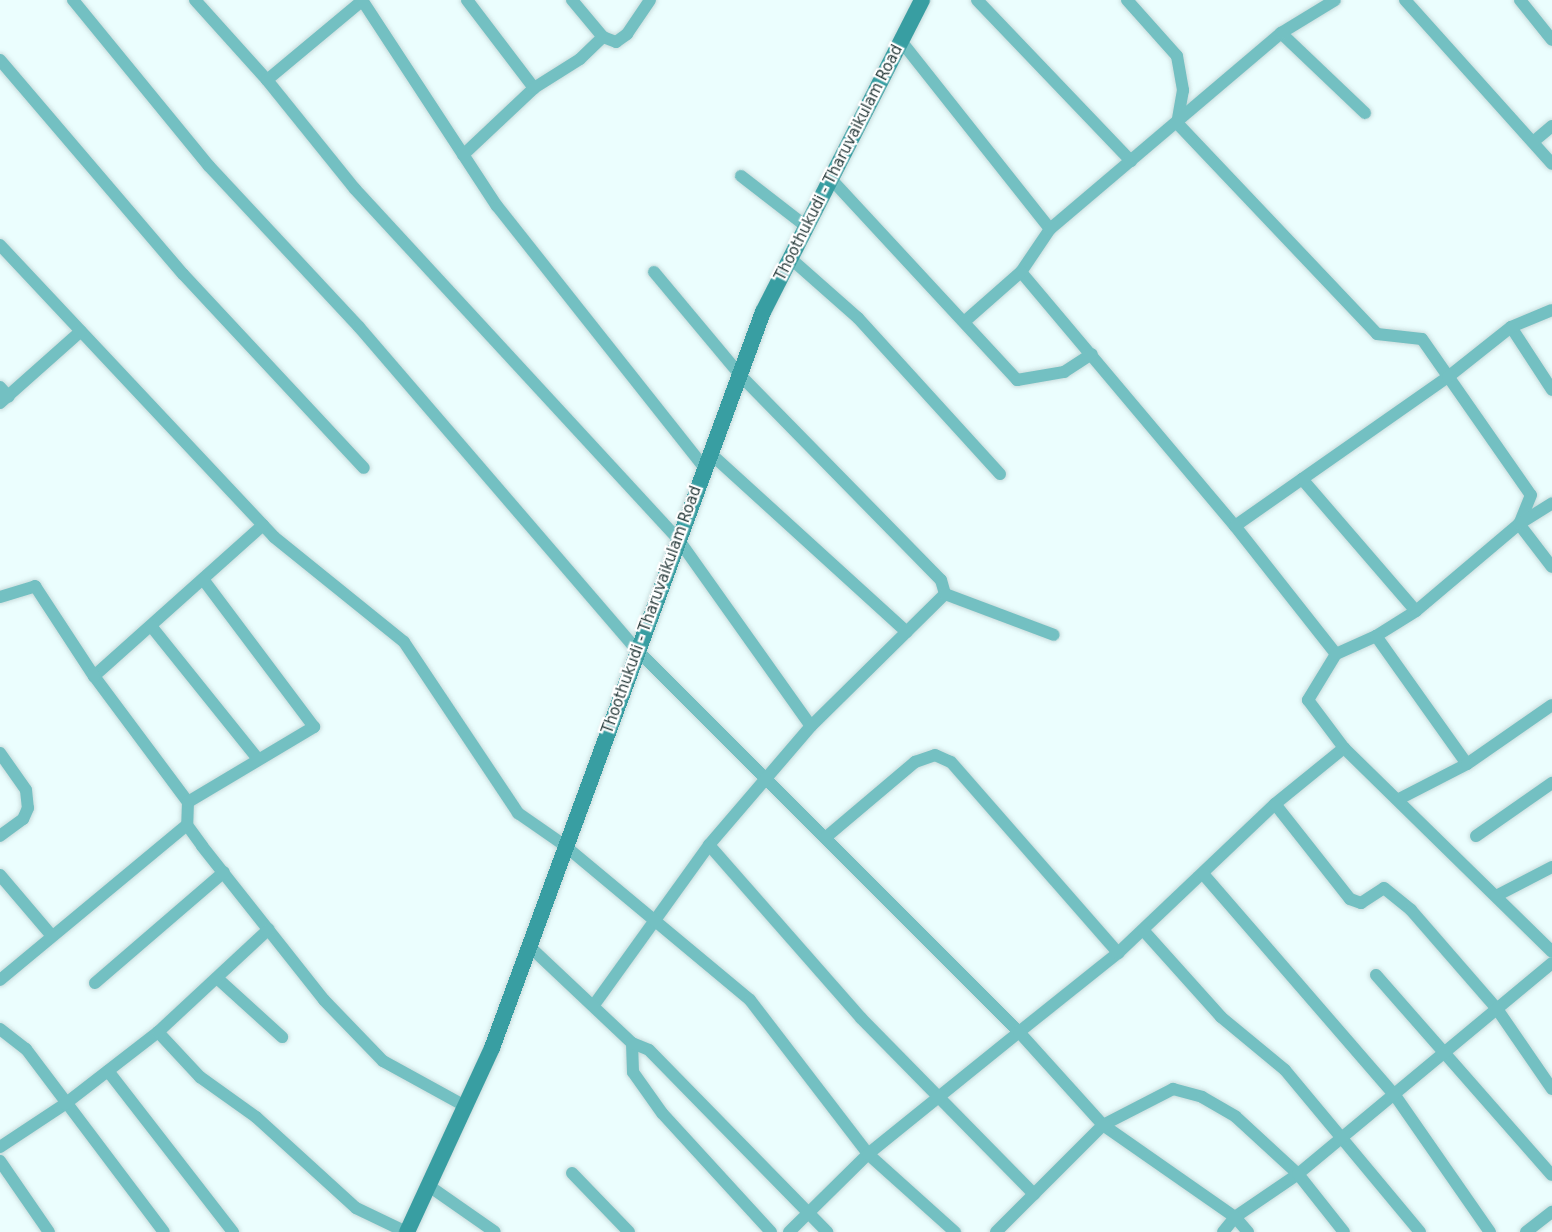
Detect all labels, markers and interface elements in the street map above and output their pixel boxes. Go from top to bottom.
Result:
street label: Thoothukudi - Tharuvaikulam Road [771,42,907,284]
street label: Thoothukudi - Tharuvaikulam Road [599,484,705,736]

